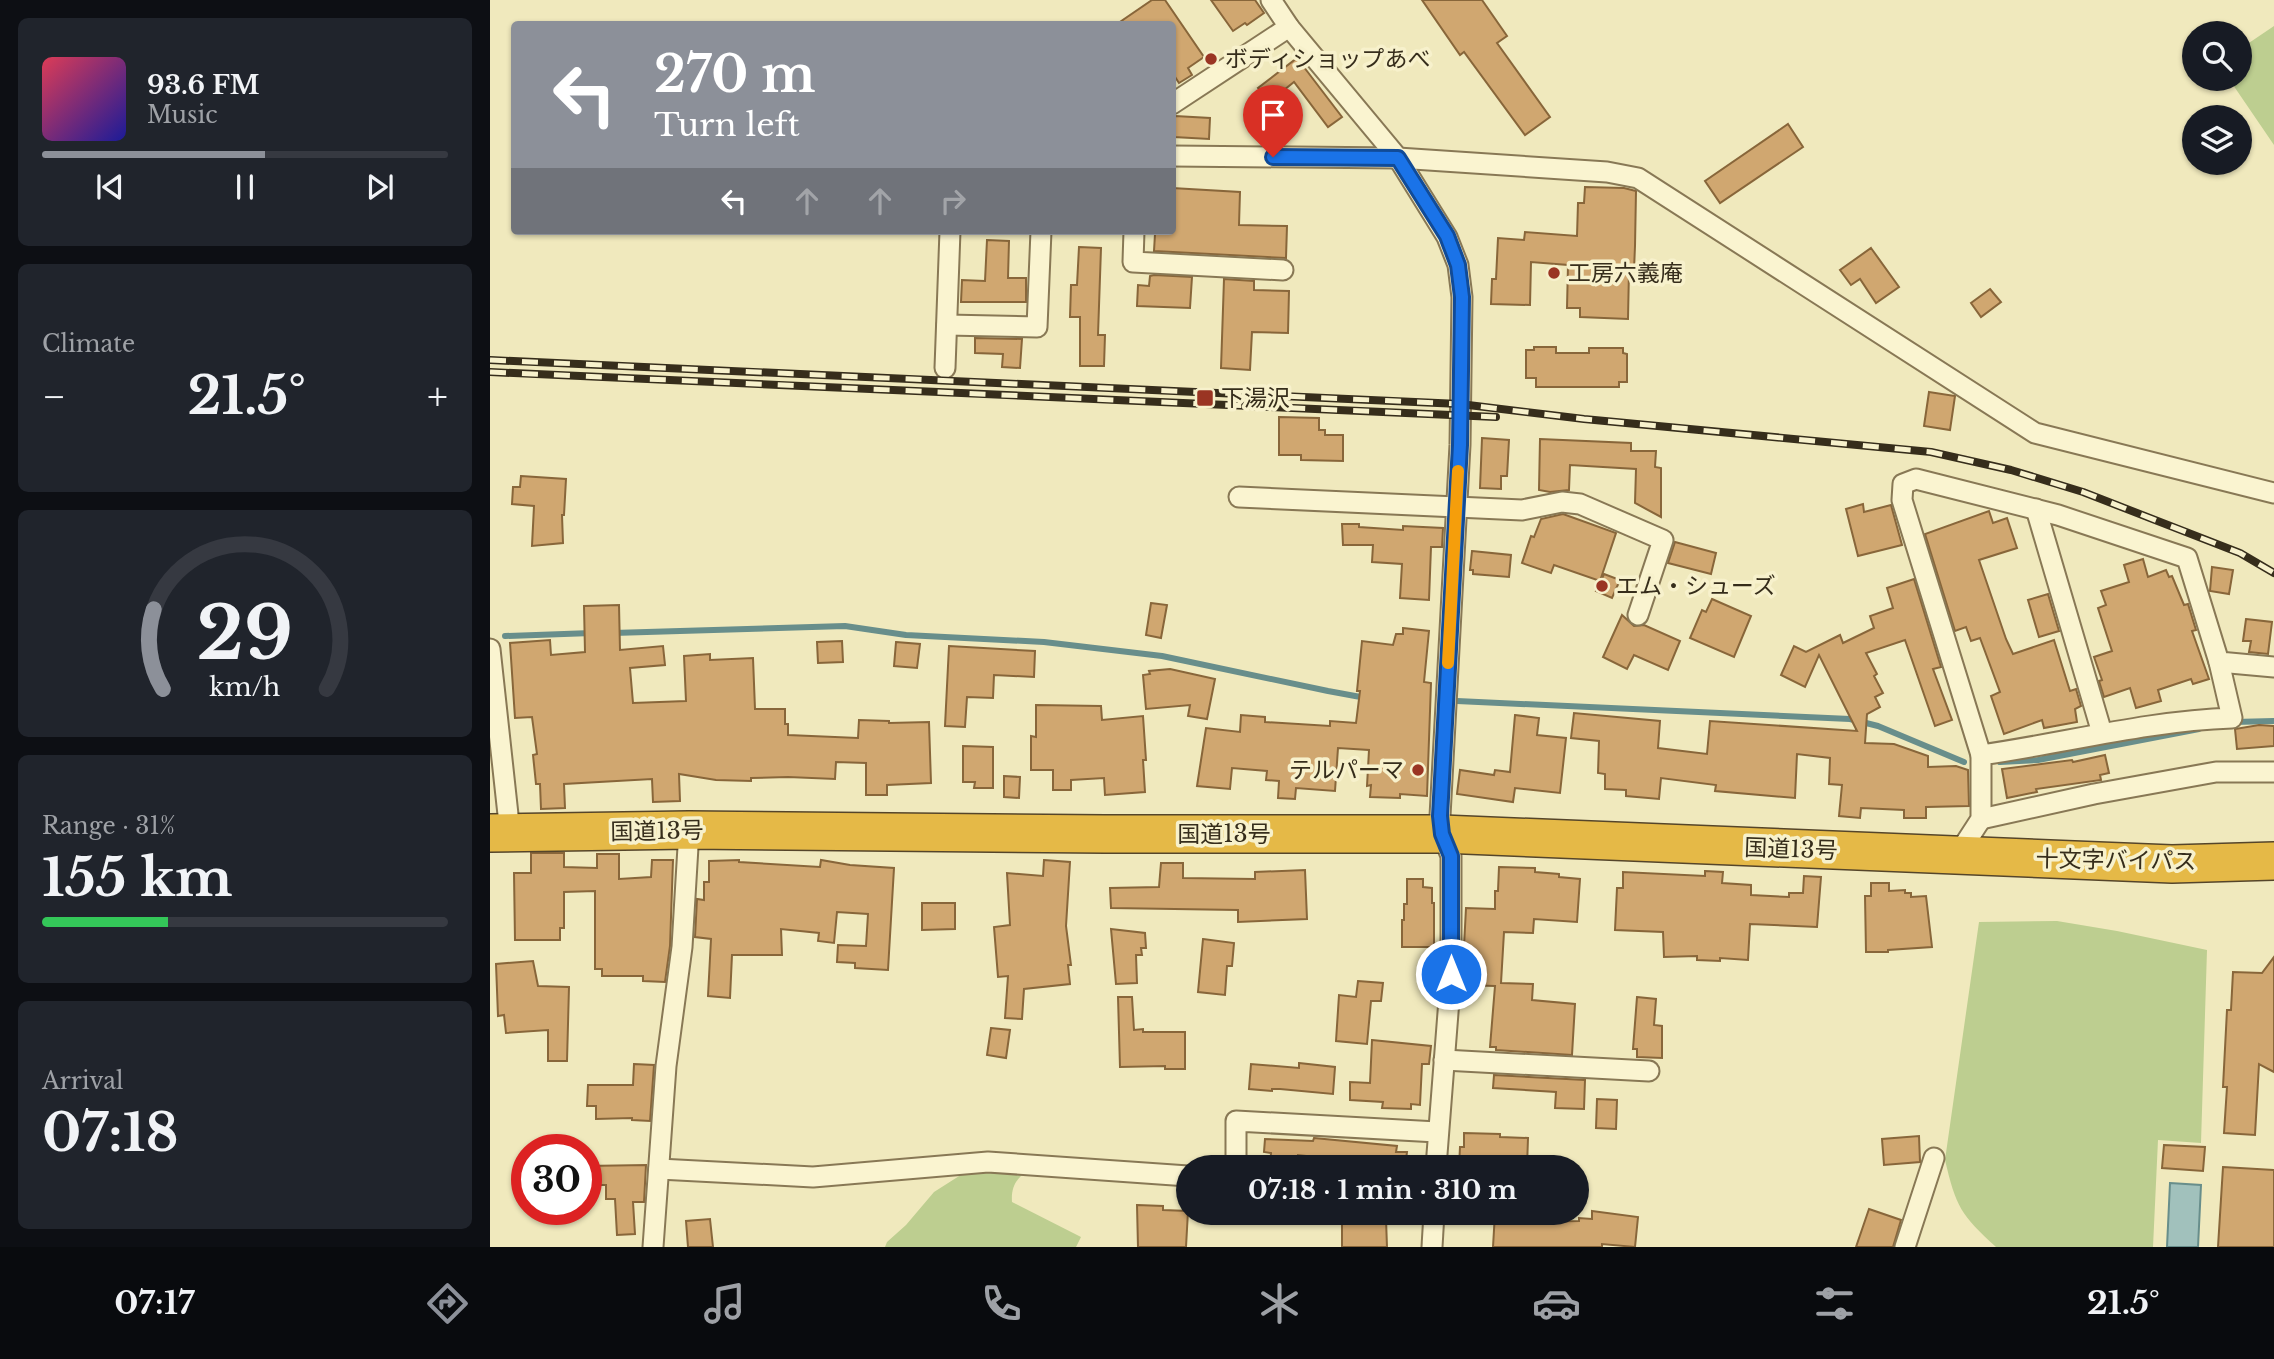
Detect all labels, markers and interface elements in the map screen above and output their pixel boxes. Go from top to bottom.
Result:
map controls [2182,21,2252,175]
button: search [2182,21,2252,91]
text: 270 m [654,44,815,105]
place label: ボディショップあべ [1225,45,1430,73]
icon: left [539,49,630,140]
marker: ボディショップあべ [1203,51,1219,67]
text: 93.6 FM [147,69,260,101]
pin [1243,85,1303,157]
icon: arrive [1254,96,1292,134]
text: Music [147,101,218,129]
text: Turn left [654,105,800,145]
button: layers [2182,105,2252,175]
icon: previous [91,168,129,206]
icon: pause [226,168,264,206]
icon: next [361,168,399,206]
icon: left [715,182,753,220]
icon: ahead [788,182,826,220]
icon: ahead [861,182,899,220]
icon: right [934,182,972,220]
place label: 工房六義庵 [1568,259,1683,287]
marker: 工房六義庵 [1546,265,1562,281]
text: Climate [42,330,135,358]
text: 21.5° [187,364,306,428]
text: − [42,373,66,420]
text: + [427,373,448,420]
place label: 下湯沢 [1221,384,1290,412]
marker: 下湯沢 [1195,388,1215,408]
place label: エム・シューズ [1616,572,1776,600]
marker: エム・シューズ [1594,578,1610,594]
text: 29 [197,589,293,680]
text: km/h [210,672,280,703]
place label: テルパーマ [1289,756,1404,784]
marker: テルパーマ [1410,762,1426,778]
text: Range · 31% [42,812,175,840]
street label: 国道13号 [610,816,704,846]
street label: 国道13号 [1177,820,1271,848]
street label: 国道13号 [1744,833,1838,865]
street label: 十文字バイパス [2035,845,2197,875]
text: 155 km [42,846,232,910]
position arrow [1414,937,1488,1011]
text: Arrival [42,1067,123,1095]
text: 07:18 [42,1101,179,1165]
speed limit sign: 30 [511,1134,602,1225]
text: 07:18 · 1 min · 310 m [1248,1174,1517,1206]
icon: directions [423,1279,472,1328]
icon: music [700,1279,749,1328]
icon: phone [977,1279,1026,1328]
icon: climate [1255,1279,1304,1328]
icon: car [1532,1279,1581,1328]
icon: filters [1810,1279,1859,1328]
text: 07:17 [114,1283,194,1323]
text: 21.5° [2087,1283,2160,1323]

